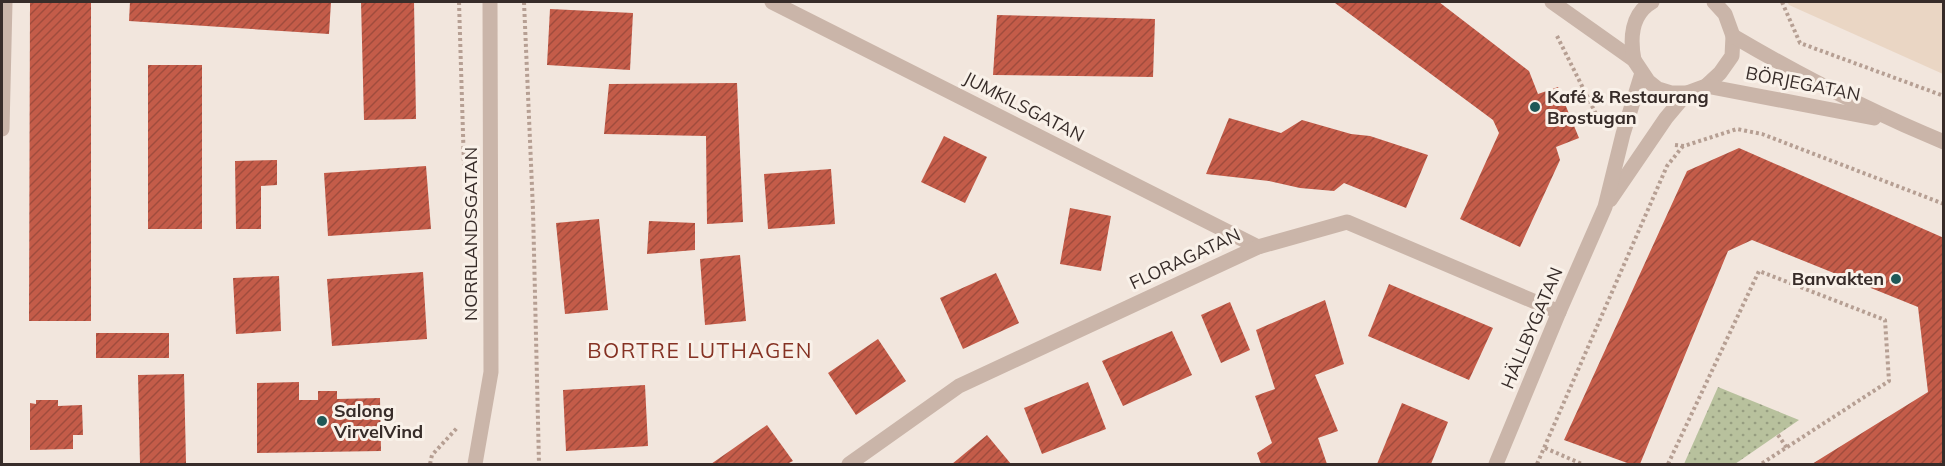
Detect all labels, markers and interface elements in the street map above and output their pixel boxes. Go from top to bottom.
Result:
street label: BÖRJEGATAN [1744,61,1862,106]
street label: JUMKILSGATAN [960,66,1088,147]
place label: Kafé & Restaurang Brostugan [1547,85,1709,129]
marker: Kafé & Restaurang Brostugan [1528,100,1542,114]
street label: NORRLANDSGATAN [459,147,482,321]
street label: FLORAGATAN [1126,223,1244,294]
street label: HÄLLBYGATAN [1496,263,1568,392]
place label: Banvakten [1792,267,1884,290]
marker: Banvakten [1889,272,1903,286]
district label: BORTRE LUTHAGEN [587,337,813,363]
place label: Salong VirvelVind [333,399,423,443]
marker: Salong VirvelVind [315,414,329,428]

